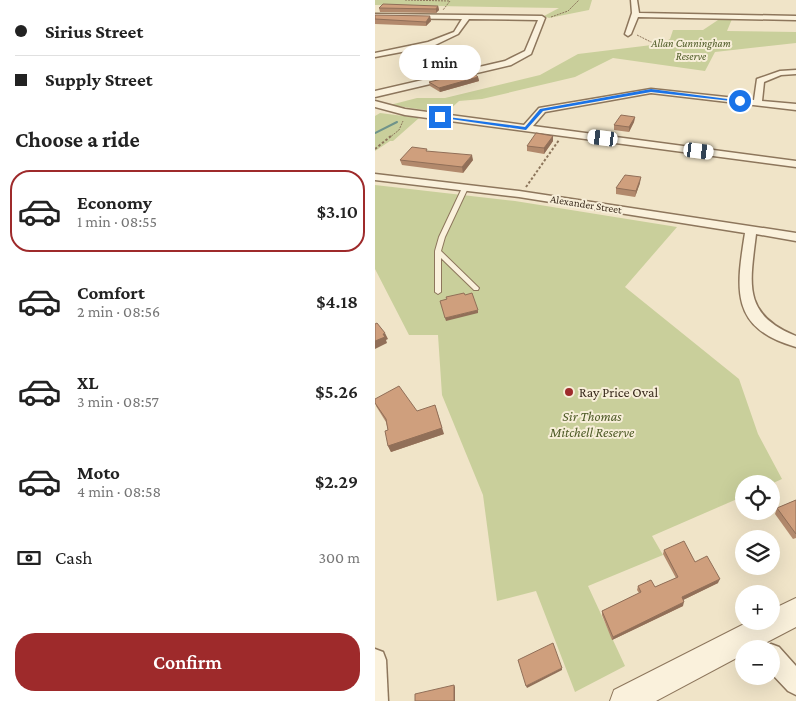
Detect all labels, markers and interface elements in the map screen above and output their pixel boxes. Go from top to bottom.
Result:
text: Sirius Street [45,21,143,42]
park label: Allan Cunningham Reserve [650,37,731,62]
callout: 1 min [399,44,481,80]
text: 1 min [422,54,458,71]
text: Supply Street [45,69,153,90]
route start [729,90,751,112]
route end [429,106,451,128]
text: Choose a ride [15,127,140,152]
car [587,129,618,147]
car [683,142,714,160]
icon: car [17,189,62,234]
text: Economy [77,192,152,213]
street label: Alexander Street [549,192,623,216]
text: $3.10 [317,201,358,222]
text: 1 min · 08:55 [77,213,157,230]
icon: car [17,279,62,324]
text: Comfort [77,282,145,303]
text: $4.18 [316,291,358,312]
text: 2 min · 08:56 [77,303,160,320]
icon: car [17,369,62,414]
text: XL [77,372,99,393]
text: $5.26 [315,381,358,402]
place label: Ray Price Oval [579,384,659,400]
marker: Ray Price Oval [563,386,575,398]
text: 3 min · 08:57 [77,393,159,410]
park label: Sir Thomas Mitchell Reserve [549,408,635,440]
icon: car [17,459,62,504]
text: Moto [77,462,120,483]
text: $2.29 [315,471,358,492]
map controls [735,475,780,685]
button: locate [735,475,780,520]
text: 4 min · 08:58 [77,483,161,500]
button: layers [735,530,780,575]
icon: cash [15,544,43,572]
text: Cash [55,547,93,568]
text: 300 m [318,549,360,566]
button: + [735,585,780,630]
button: Confirm [15,633,360,691]
button: − [735,640,780,685]

